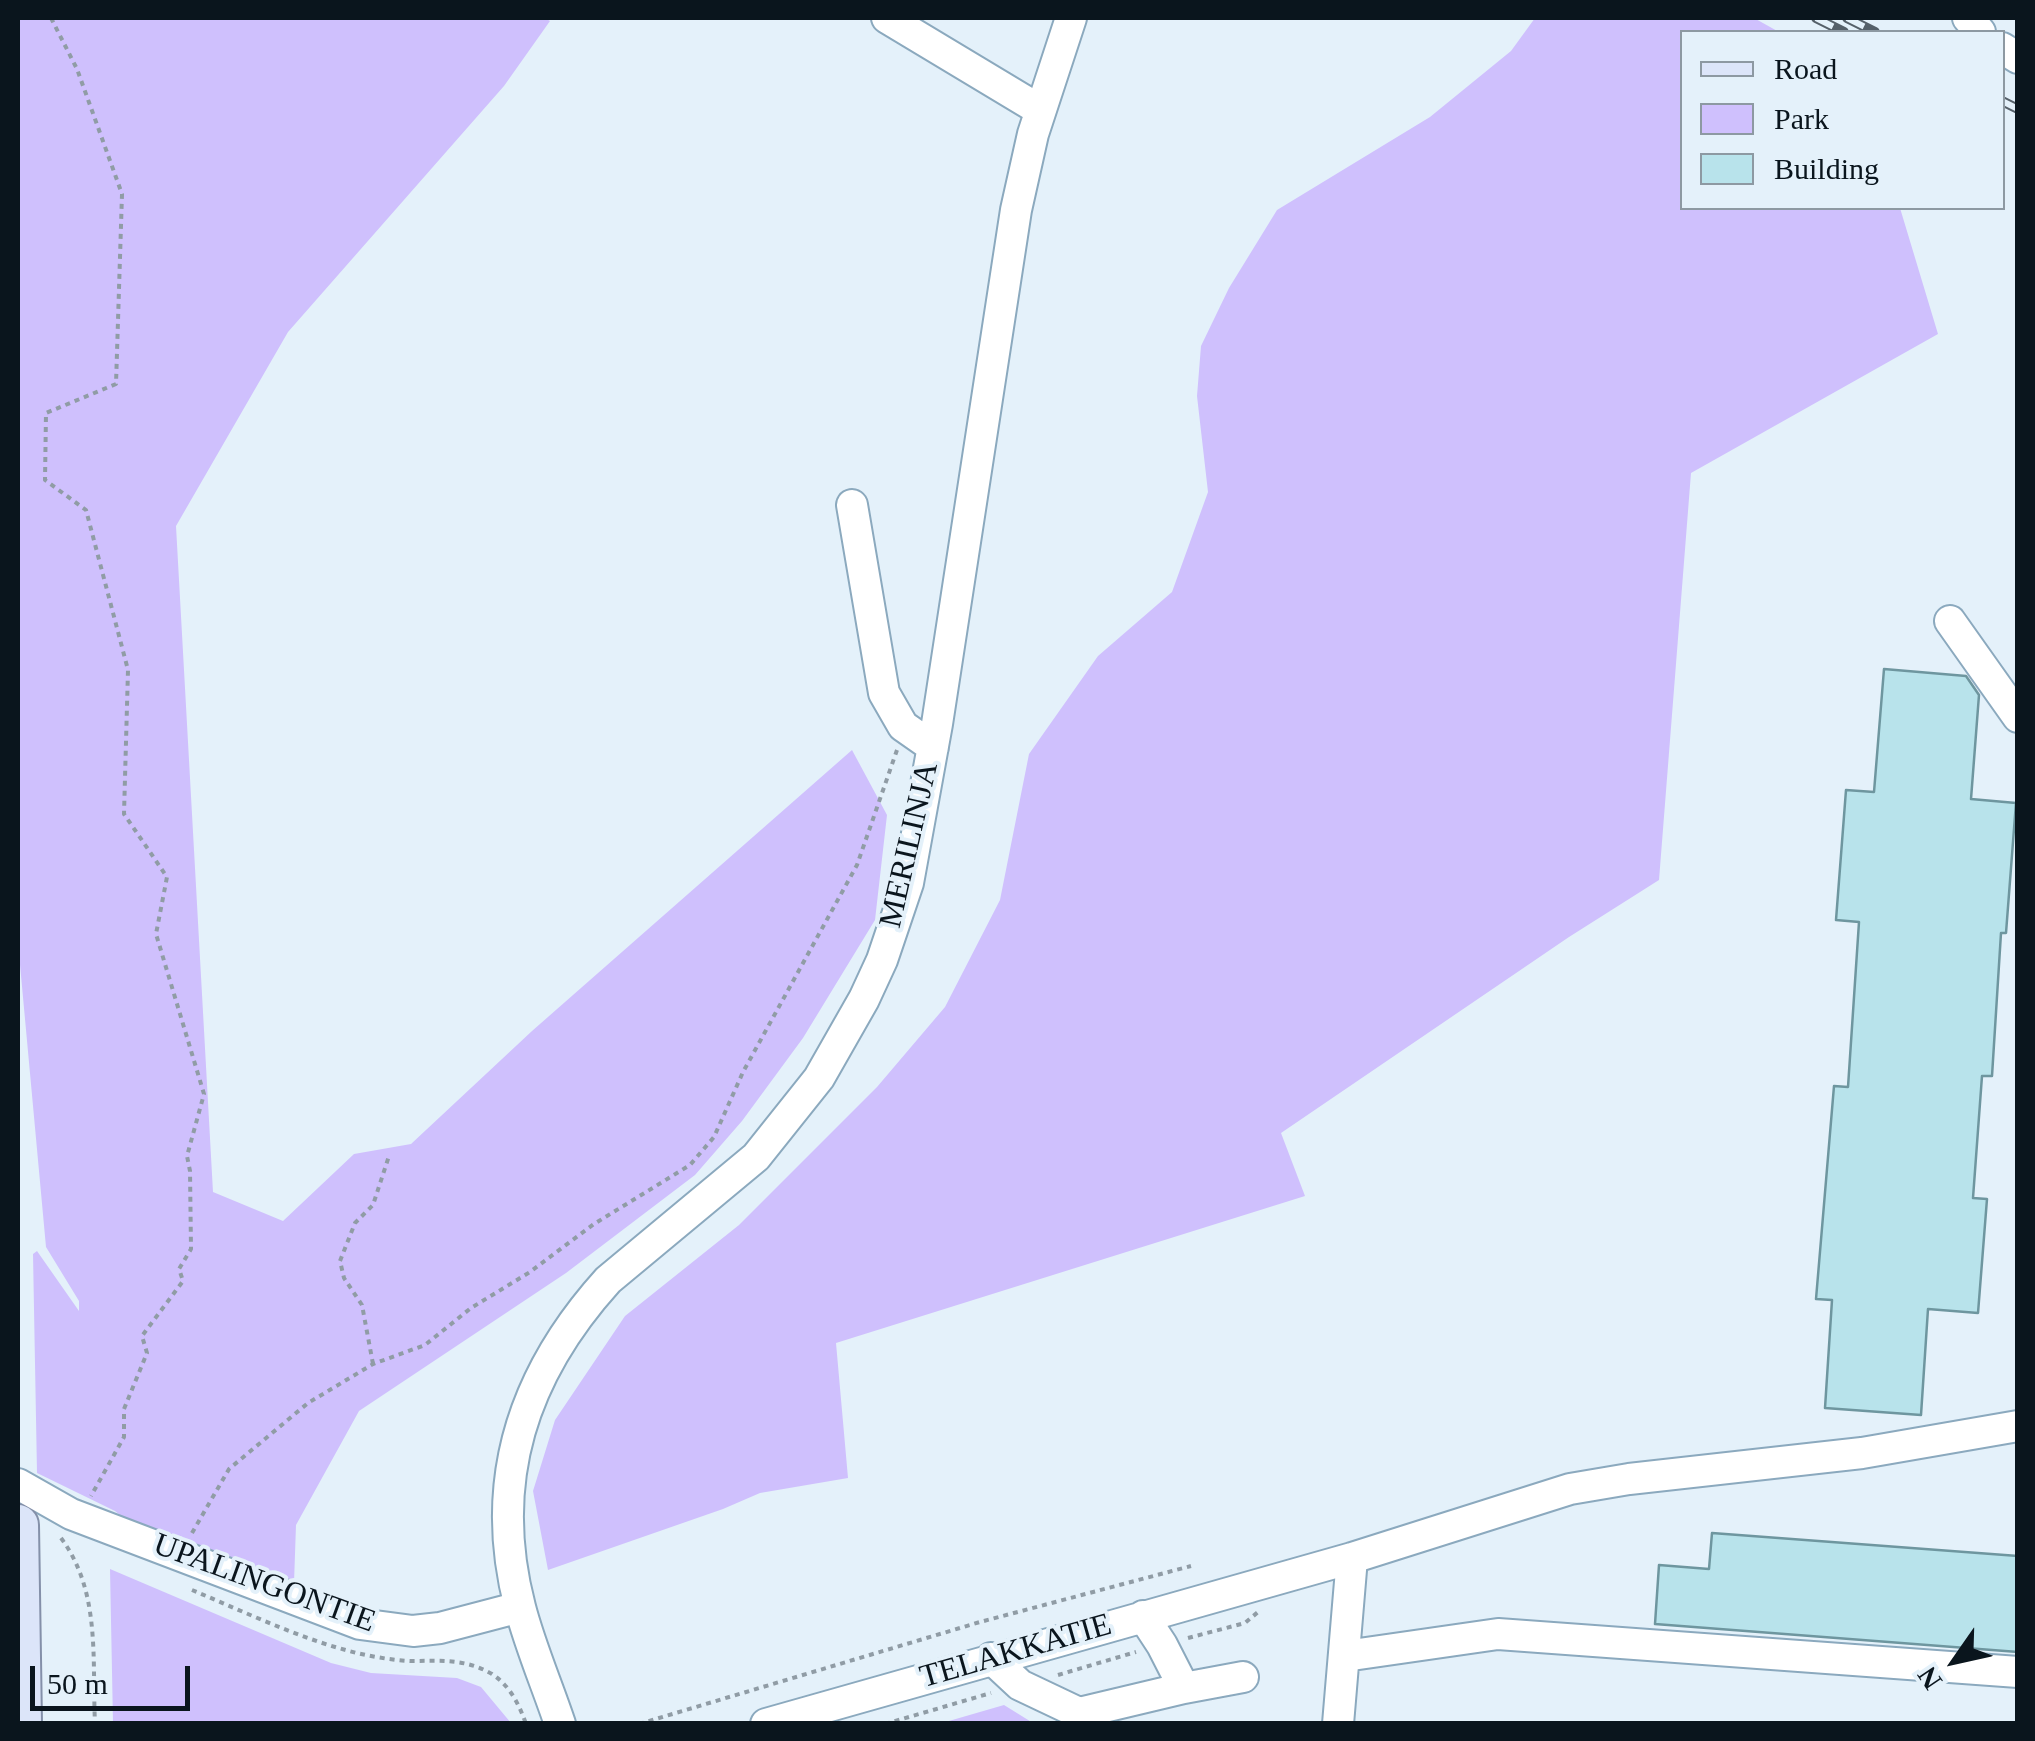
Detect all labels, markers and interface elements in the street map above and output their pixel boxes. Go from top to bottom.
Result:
legend [1680,30,2005,210]
text: Road [1774,52,1837,85]
text: Park [1774,102,1829,135]
text: Building [1774,152,1879,185]
street label: MERILINJA [872,758,948,932]
street label: UPALINGONTIE [148,1526,380,1642]
street label: TELAKKATIE [916,1606,1116,1698]
north arrow [1905,1611,2005,1711]
scale bar [35,1646,195,1708]
text: N [1911,1661,1948,1695]
text: 50 m [47,1667,108,1700]

